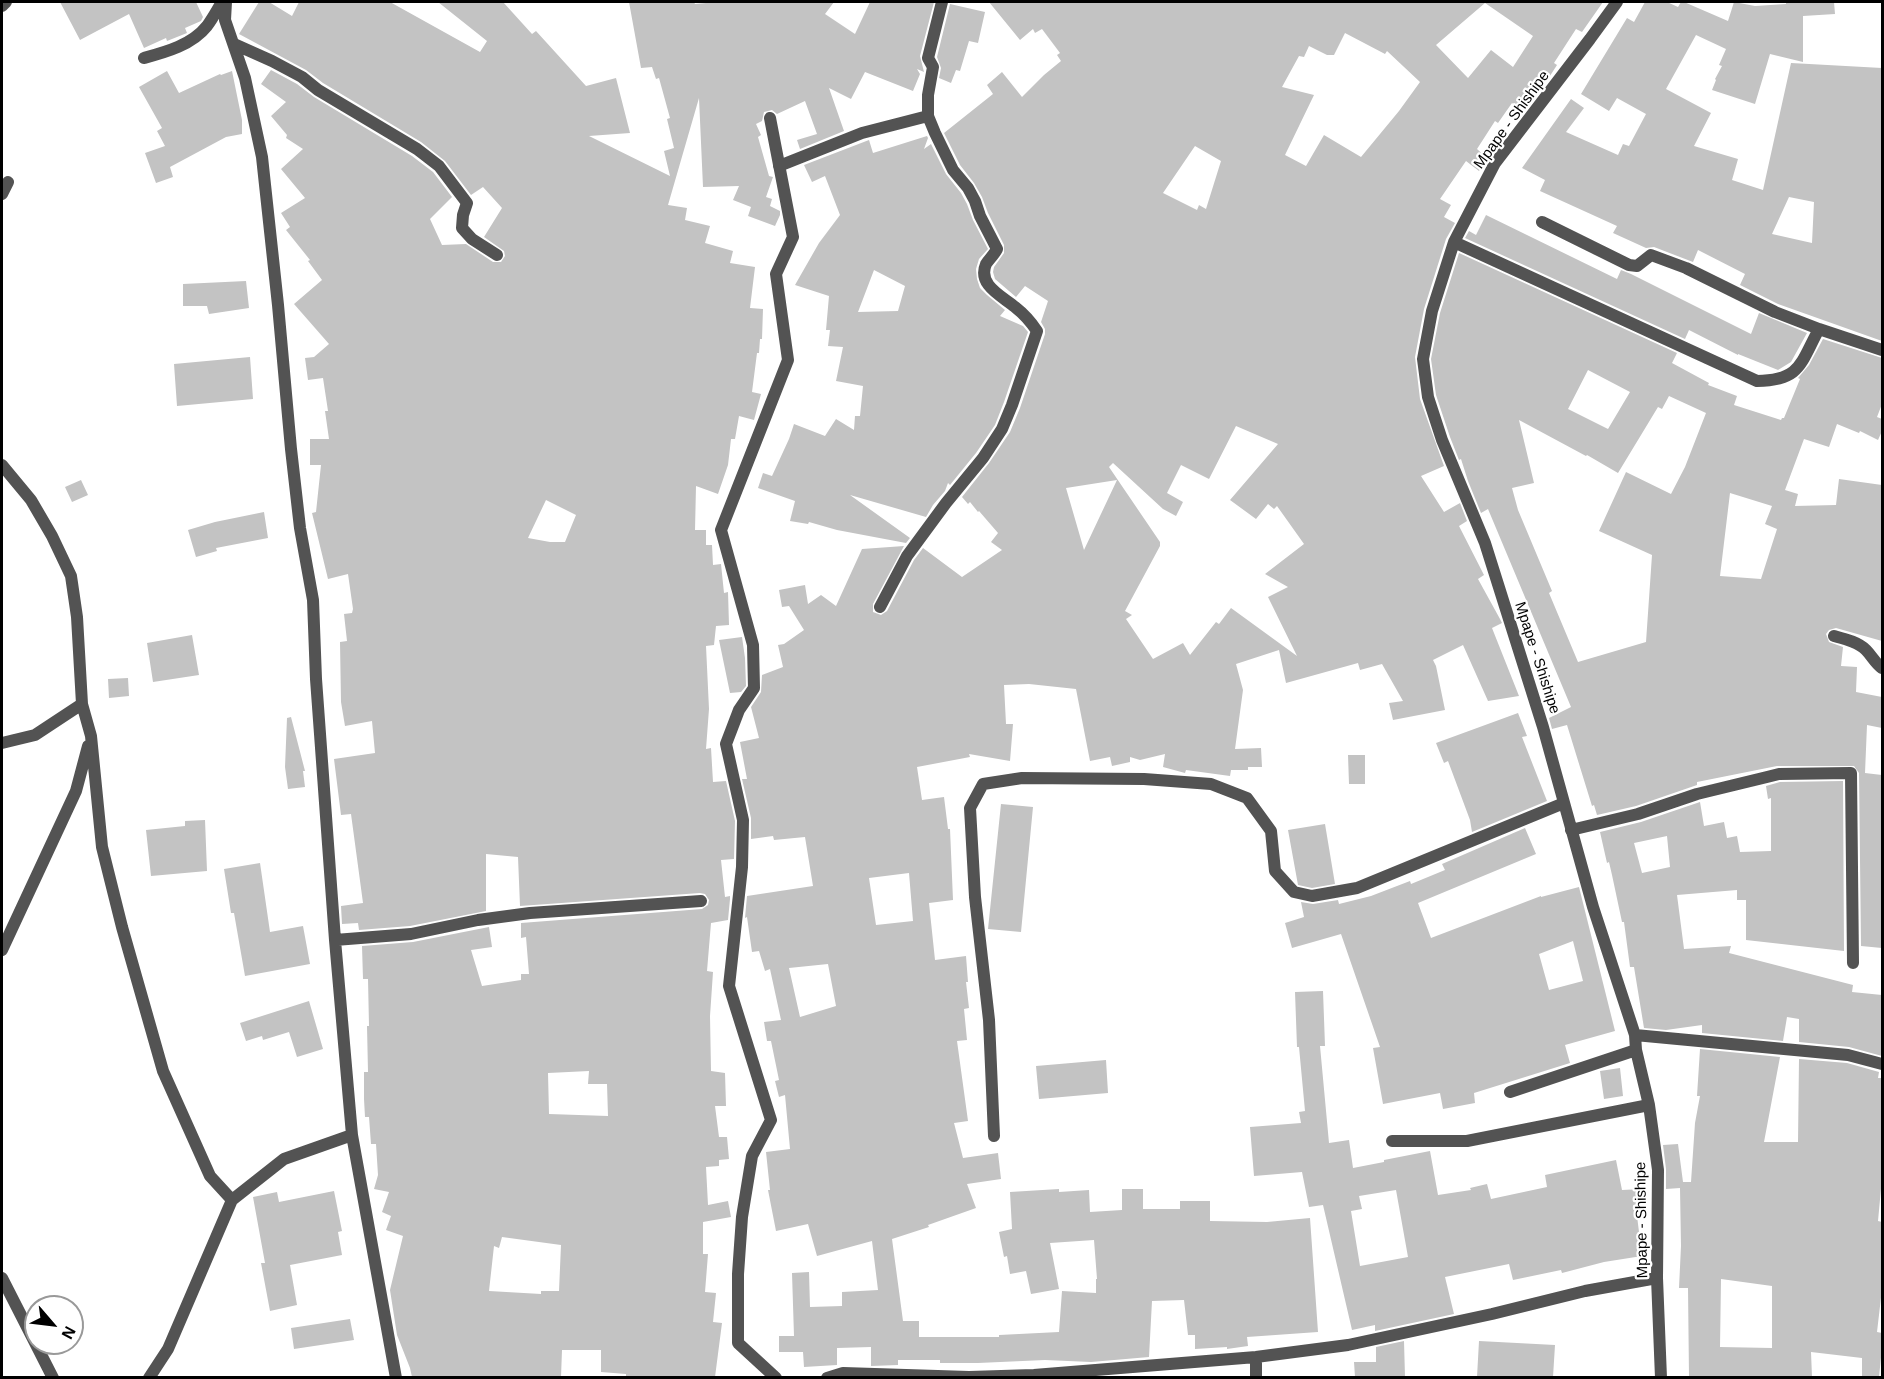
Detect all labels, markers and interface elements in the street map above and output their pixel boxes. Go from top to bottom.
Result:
street label: Mpape - Shishipe [1470,67,1554,173]
street label: Mpape - Shishipe [1510,600,1564,716]
street label: Mpape - Shishipe [1632,1161,1652,1279]
north arrow [24,1295,84,1355]
text: N [58,1324,79,1342]

